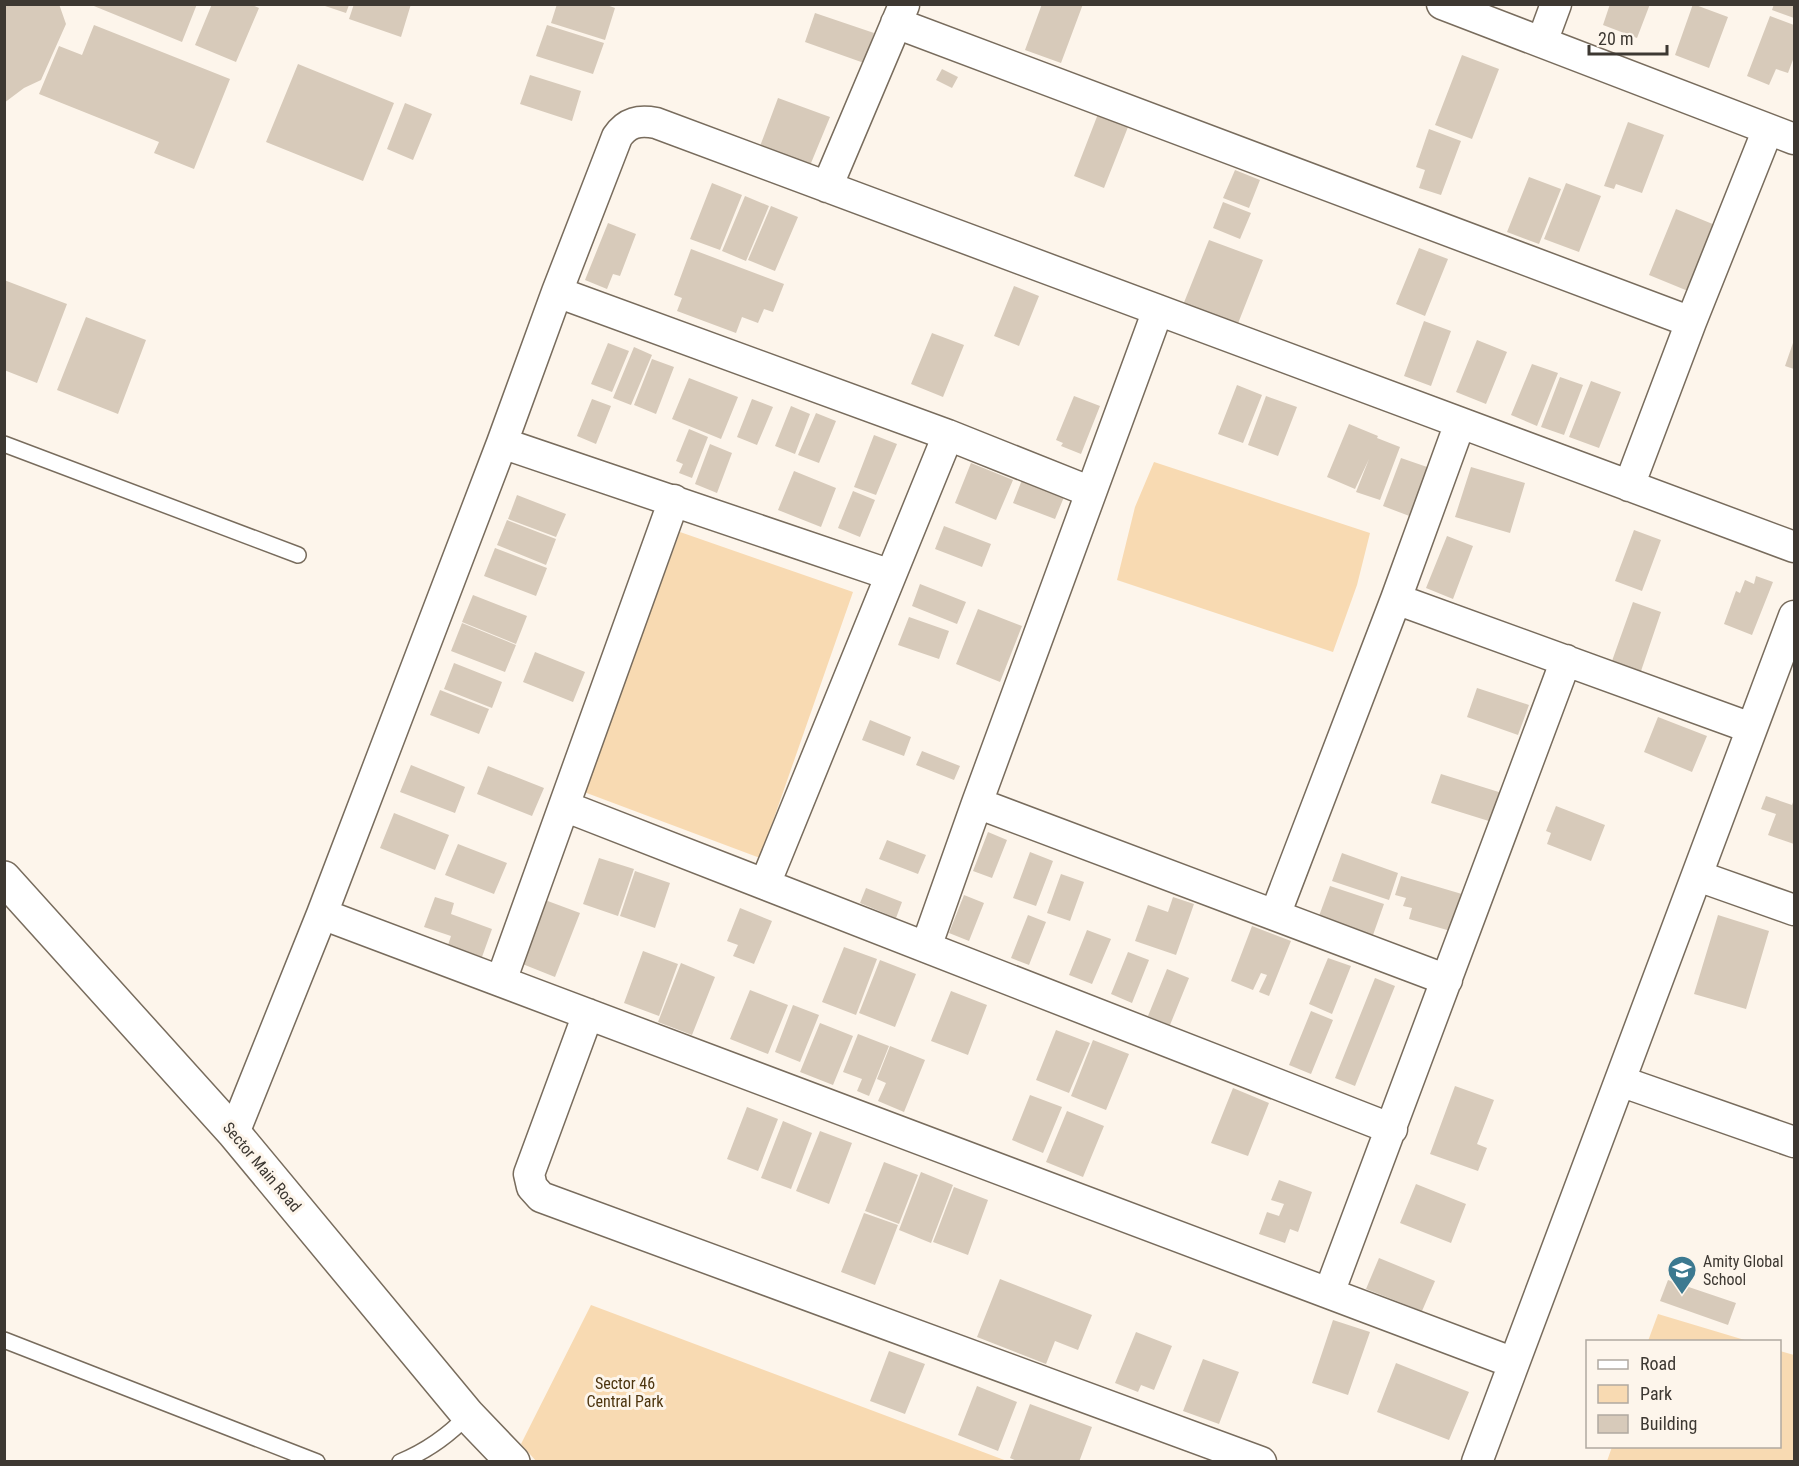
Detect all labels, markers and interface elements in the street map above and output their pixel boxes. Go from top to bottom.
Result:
scale bar [1589,18,1667,56]
text: 20 m [1598,28,1633,49]
street label: Sector Main Road [219,1118,305,1216]
place label: Amity Global School [1703,1252,1783,1289]
school or university icon: Amity Global School [1666,1254,1698,1296]
legend [1586,1340,1781,1448]
text: Road [1640,1353,1676,1374]
park label: Sector 46 Central Park [586,1374,664,1411]
text: Park [1640,1383,1672,1404]
text: Building [1640,1413,1697,1434]

